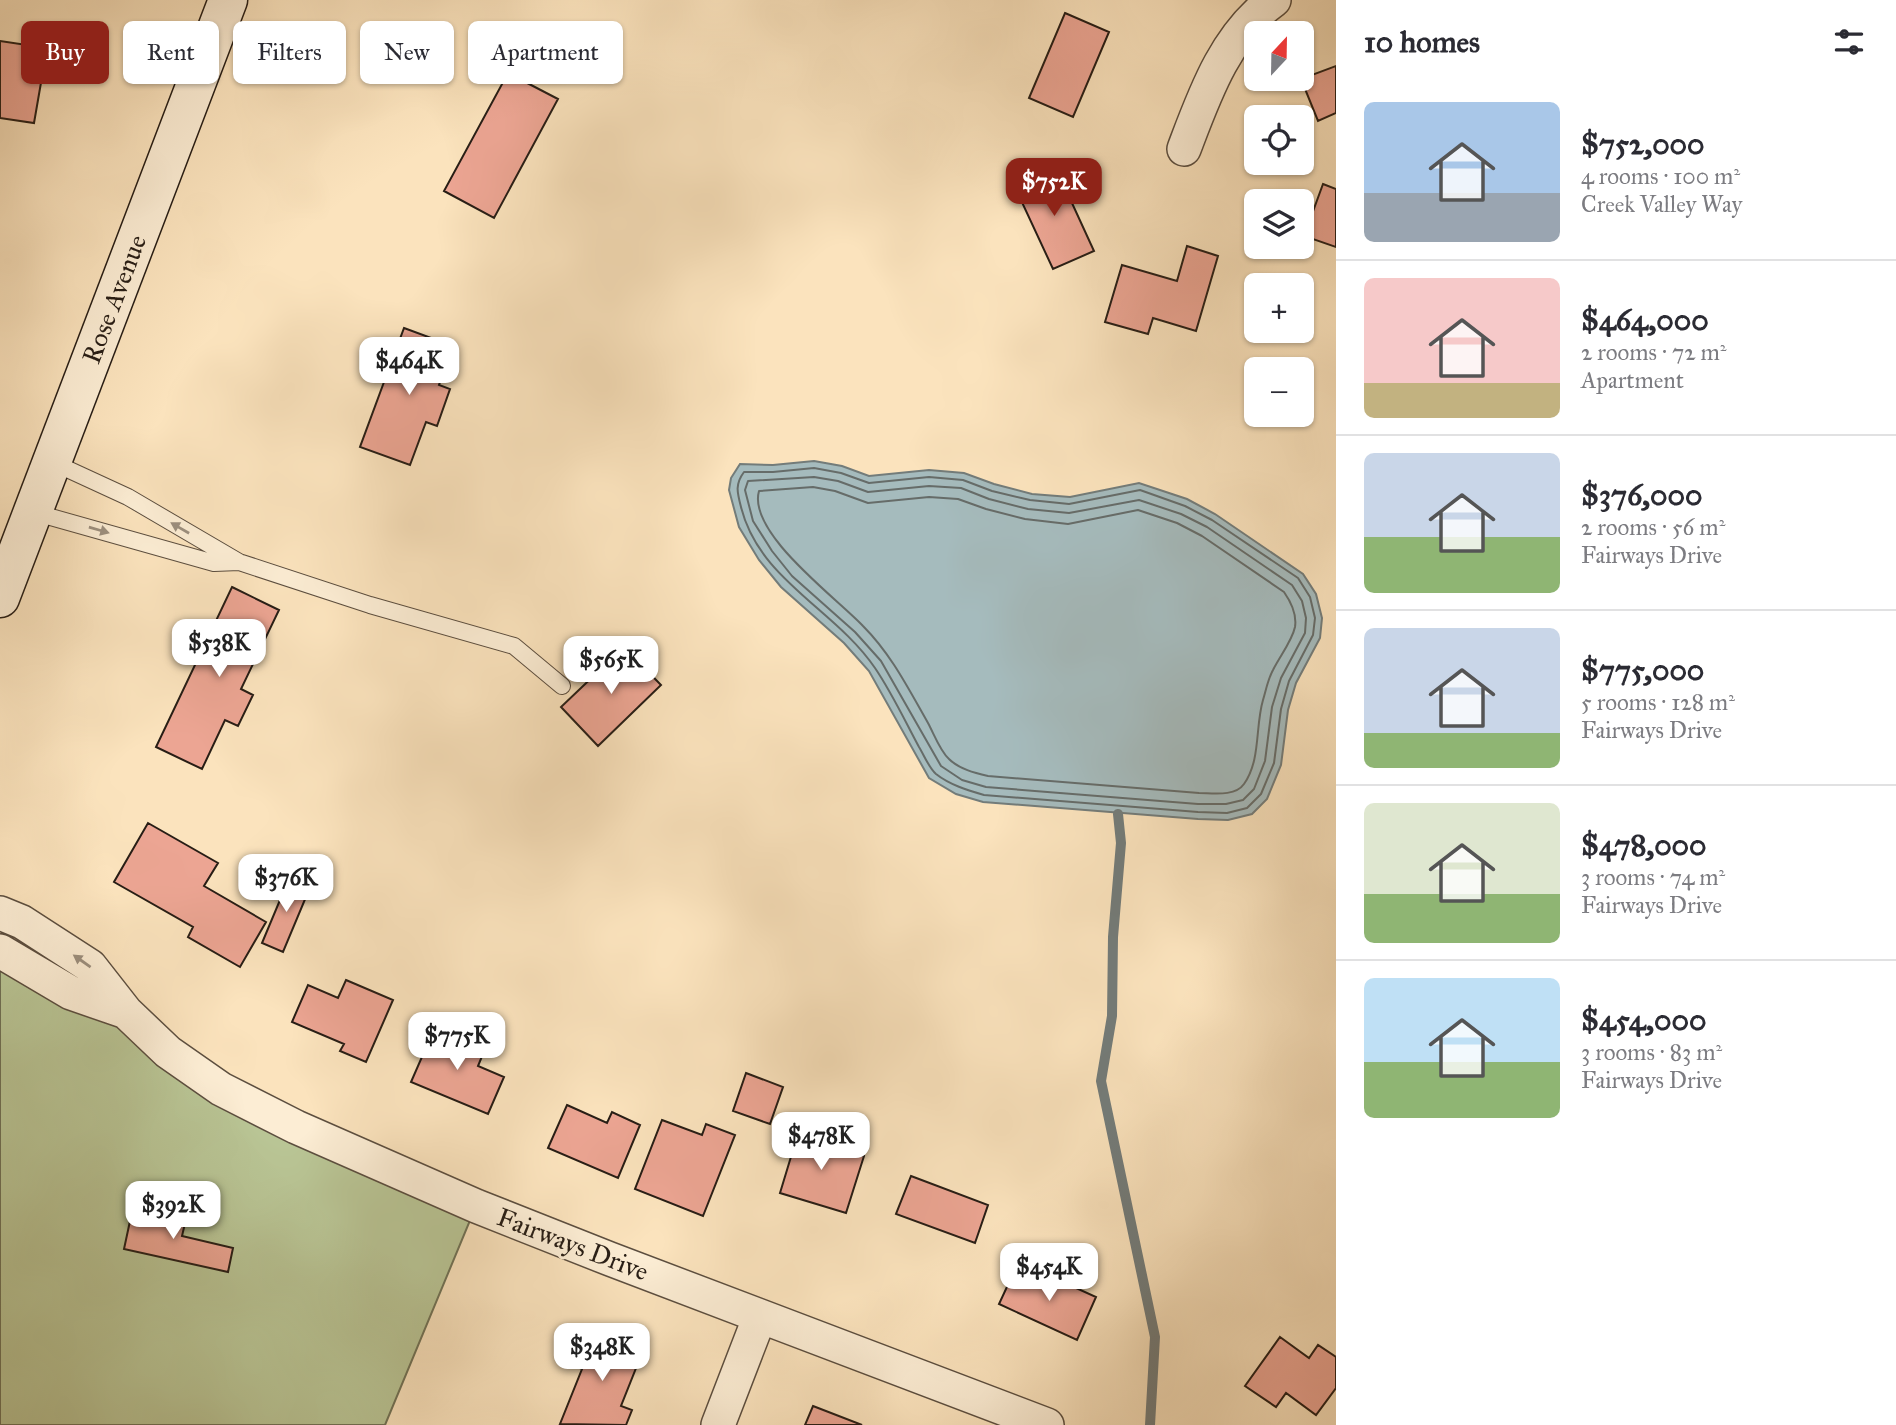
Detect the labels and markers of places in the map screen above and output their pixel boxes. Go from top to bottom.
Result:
pin: $752K [1005,158,1103,218]
pin: $464K [360,338,458,397]
pin: $538K [170,620,268,679]
pin: $565K [562,636,660,696]
pin: $376K [237,855,335,914]
pin: $775K [408,1012,506,1072]
pin: $478K [772,1112,870,1172]
pin: $392K [124,1182,222,1241]
pin: $454K [1000,1244,1098,1303]
pin: $348K [553,1324,651,1383]

